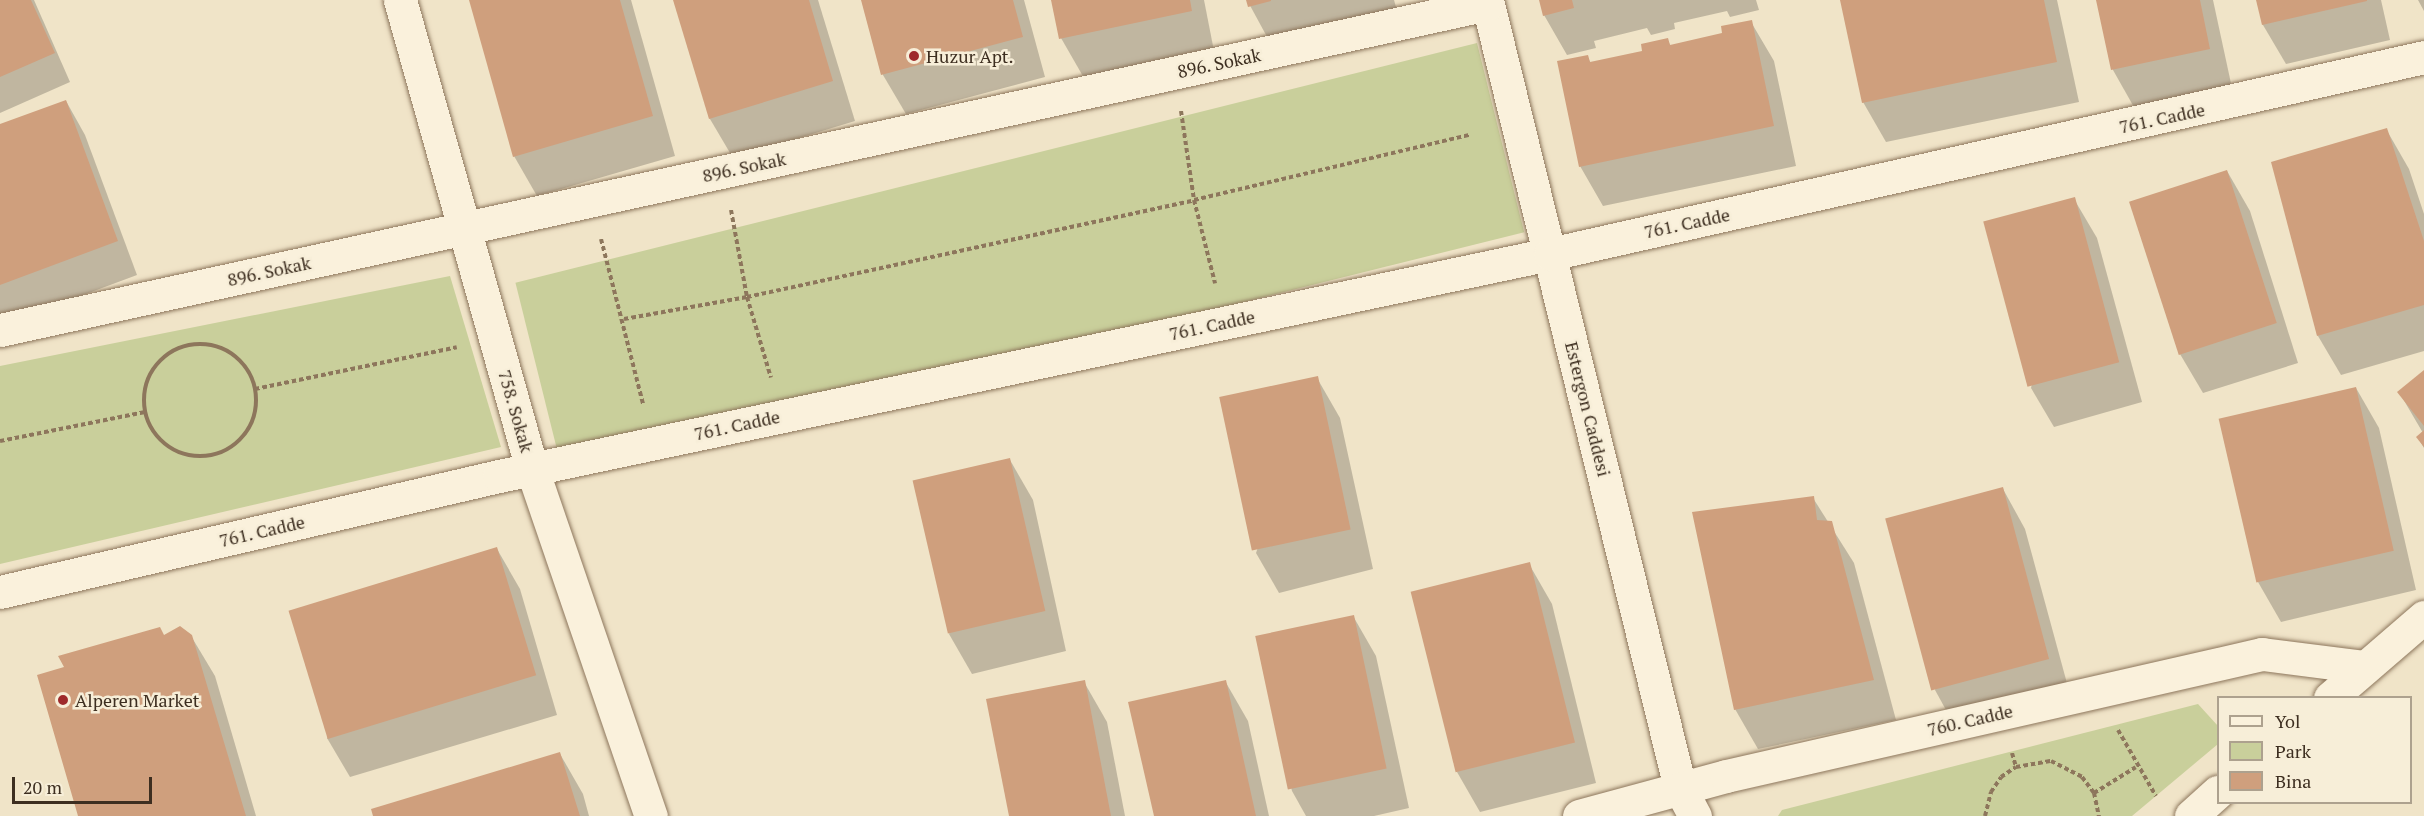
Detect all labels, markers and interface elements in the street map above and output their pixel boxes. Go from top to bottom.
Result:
street label: 896. Sokak [1175,44,1263,82]
place label: Huzur Apt. [926,45,1014,67]
marker: Huzur Apt. [907,49,921,63]
street label: 761. Cadde [2117,98,2207,138]
street label: 896. Sokak [700,148,788,186]
street label: 761. Cadde [1642,203,1732,243]
street label: 896. Sokak [225,252,313,290]
street label: 761. Cadde [1167,305,1257,345]
street label: Estergon Caddesi [1561,339,1615,479]
street label: 758. Sokak [494,367,538,455]
street label: 761. Cadde [692,405,782,445]
street label: 761. Cadde [217,511,307,551]
place label: Alperen Market [75,689,199,711]
marker: Alperen Market [56,693,70,707]
legend [2217,696,2412,804]
street label: 760. Cadde [1925,700,2015,740]
text: Yol [2275,709,2300,733]
text: Park [2275,739,2311,763]
scale bar [15,765,154,803]
text: Bina [2275,769,2311,793]
text: 20 m [23,775,62,799]

